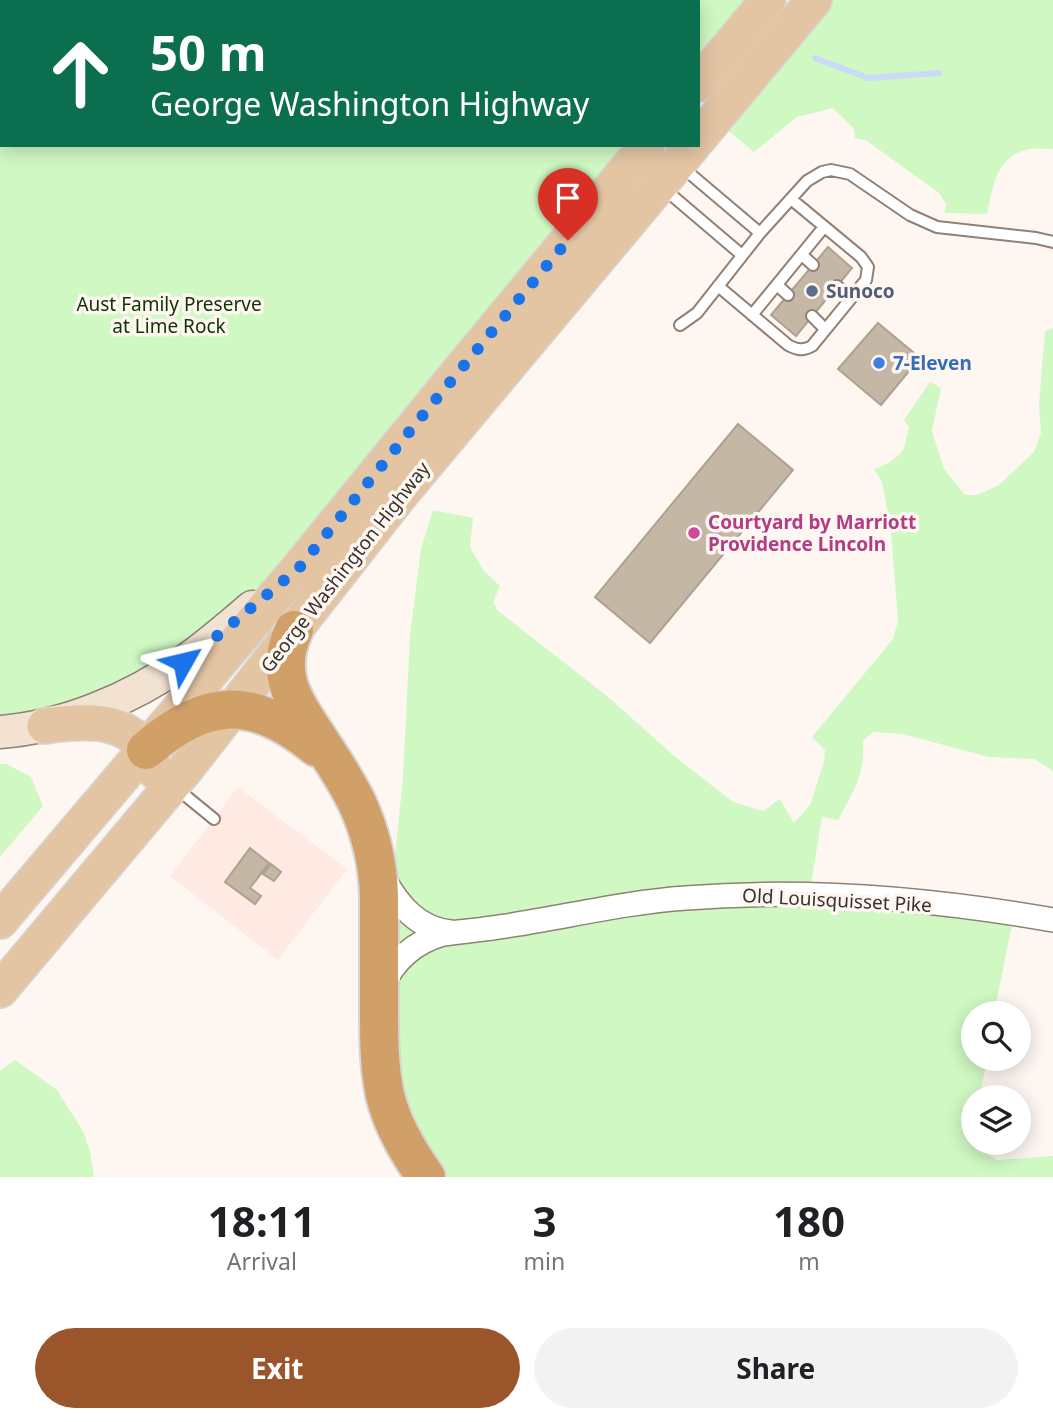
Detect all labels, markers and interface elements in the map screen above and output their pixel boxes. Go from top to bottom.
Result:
text: 50 m [150,19,267,85]
icon: ahead [35,28,126,119]
text: George Washington Highway [150,82,589,125]
pin [538,168,598,240]
icon: arrive [549,179,587,217]
place label: Sunoco [826,278,895,304]
marker: Sunoco [804,283,820,299]
park label: Aust Family Preserve at Lime Rock [76,291,262,339]
place label: 7-Eleven [893,350,972,376]
marker: 7-Eleven [871,355,887,371]
street label: George Washington Highway [254,456,436,678]
place label: Courtyard by Marriott Providence Lincoln [708,509,916,557]
marker: Courtyard by Marriott Providence Lincoln [686,525,702,541]
position arrow [146,625,220,699]
street label: Old Louisquisset Pike [742,882,932,918]
map controls [961,1001,1031,1155]
button: search [961,1001,1031,1071]
button: layers [961,1085,1031,1155]
text: 18:11 [208,1192,316,1249]
text: 3 [532,1192,556,1249]
text: 180 [773,1192,845,1249]
text: Arrival [227,1245,297,1277]
text: min [524,1245,565,1277]
text: m [798,1245,820,1277]
button: Exit [35,1328,520,1408]
button: Share [534,1328,1018,1408]

